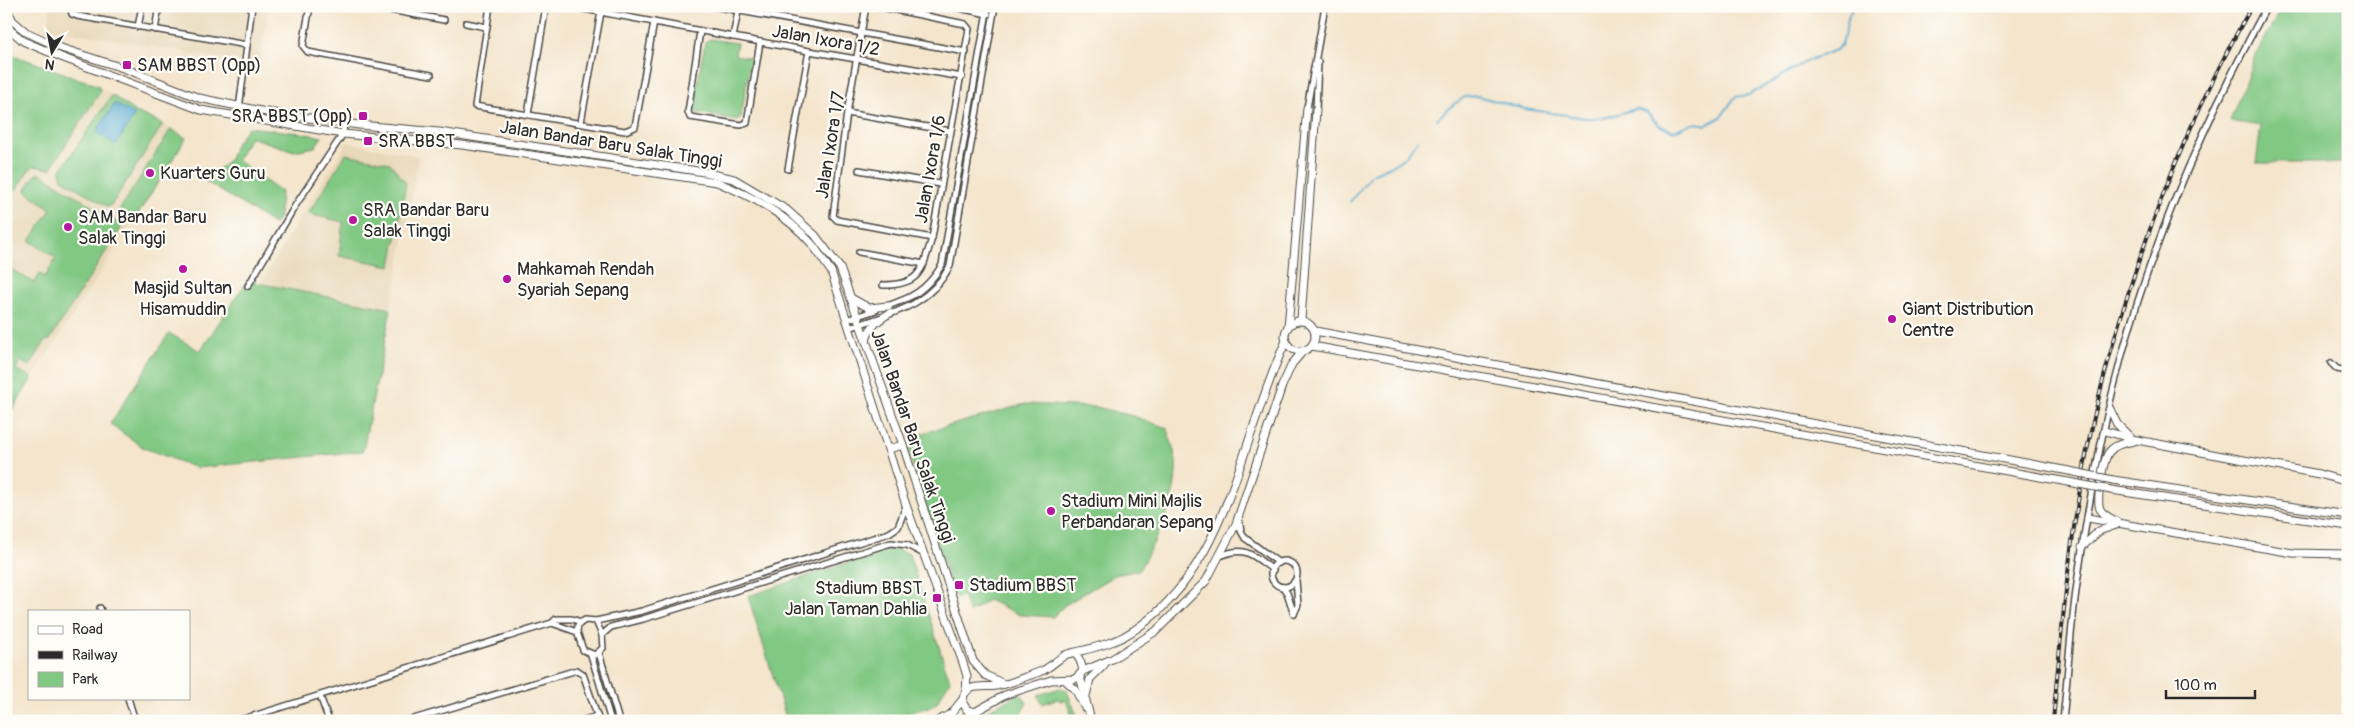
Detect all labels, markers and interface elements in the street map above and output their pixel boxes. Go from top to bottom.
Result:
street label: Jalan Ixora 1/2 [770,20,882,61]
north arrow [28,28,78,78]
place label: SAM BBST (Opp) [137,54,261,77]
text: N [44,55,56,74]
marker: SAM BBST (Opp) [121,59,133,71]
street label: Jalan Ixora 1/7 [811,89,850,201]
place label: SRA BBST (Opp) [231,105,353,128]
marker: SRA BBST (Opp) [357,110,369,122]
street label: Jalan Ixora 1/6 [910,113,951,225]
street label: Jalan Bandar Baru Salak Tinggi [498,116,724,173]
place label: SRA BBST [378,130,455,153]
marker: SRA BBST [362,135,374,147]
place label: Kuarters Guru [160,162,266,185]
marker: Kuarters Guru [144,167,156,179]
place label: SRA Bandar Baru Salak Tinggi [363,199,489,243]
place label: SAM Bandar Baru Salak Tinggi [78,206,207,250]
marker: SRA Bandar Baru Salak Tinggi [347,214,359,226]
marker: SAM Bandar Baru Salak Tinggi [62,221,74,233]
place label: Mahkamah Rendah Syariah Sepang [517,258,654,302]
marker: Masjid Sultan Hisamuddin [177,263,189,275]
marker: Mahkamah Rendah Syariah Sepang [501,273,513,285]
place label: Masjid Sultan Hisamuddin [134,277,232,321]
place label: Giant Distribution Centre [1902,298,2034,342]
marker: Giant Distribution Centre [1886,313,1898,325]
street label: Jalan Bandar Baru Salak Tinggi [865,326,960,546]
place label: Stadium Mini Majlis Perbandaran Sepang [1061,490,1214,534]
marker: Stadium Mini Majlis Perbandaran Sepang [1045,505,1057,517]
place label: Stadium BBST [969,574,1076,597]
place label: Stadium BBST, Jalan Taman Dahlia [785,577,927,621]
marker: Stadium BBST [953,579,965,591]
marker: Stadium BBST, Jalan Taman Dahlia [931,592,943,604]
legend [28,610,190,700]
text: Road [72,620,103,639]
text: Railway [72,646,118,665]
scale bar [2166,667,2255,699]
text: Park [72,670,99,689]
text: 100 m [2174,676,2217,695]

